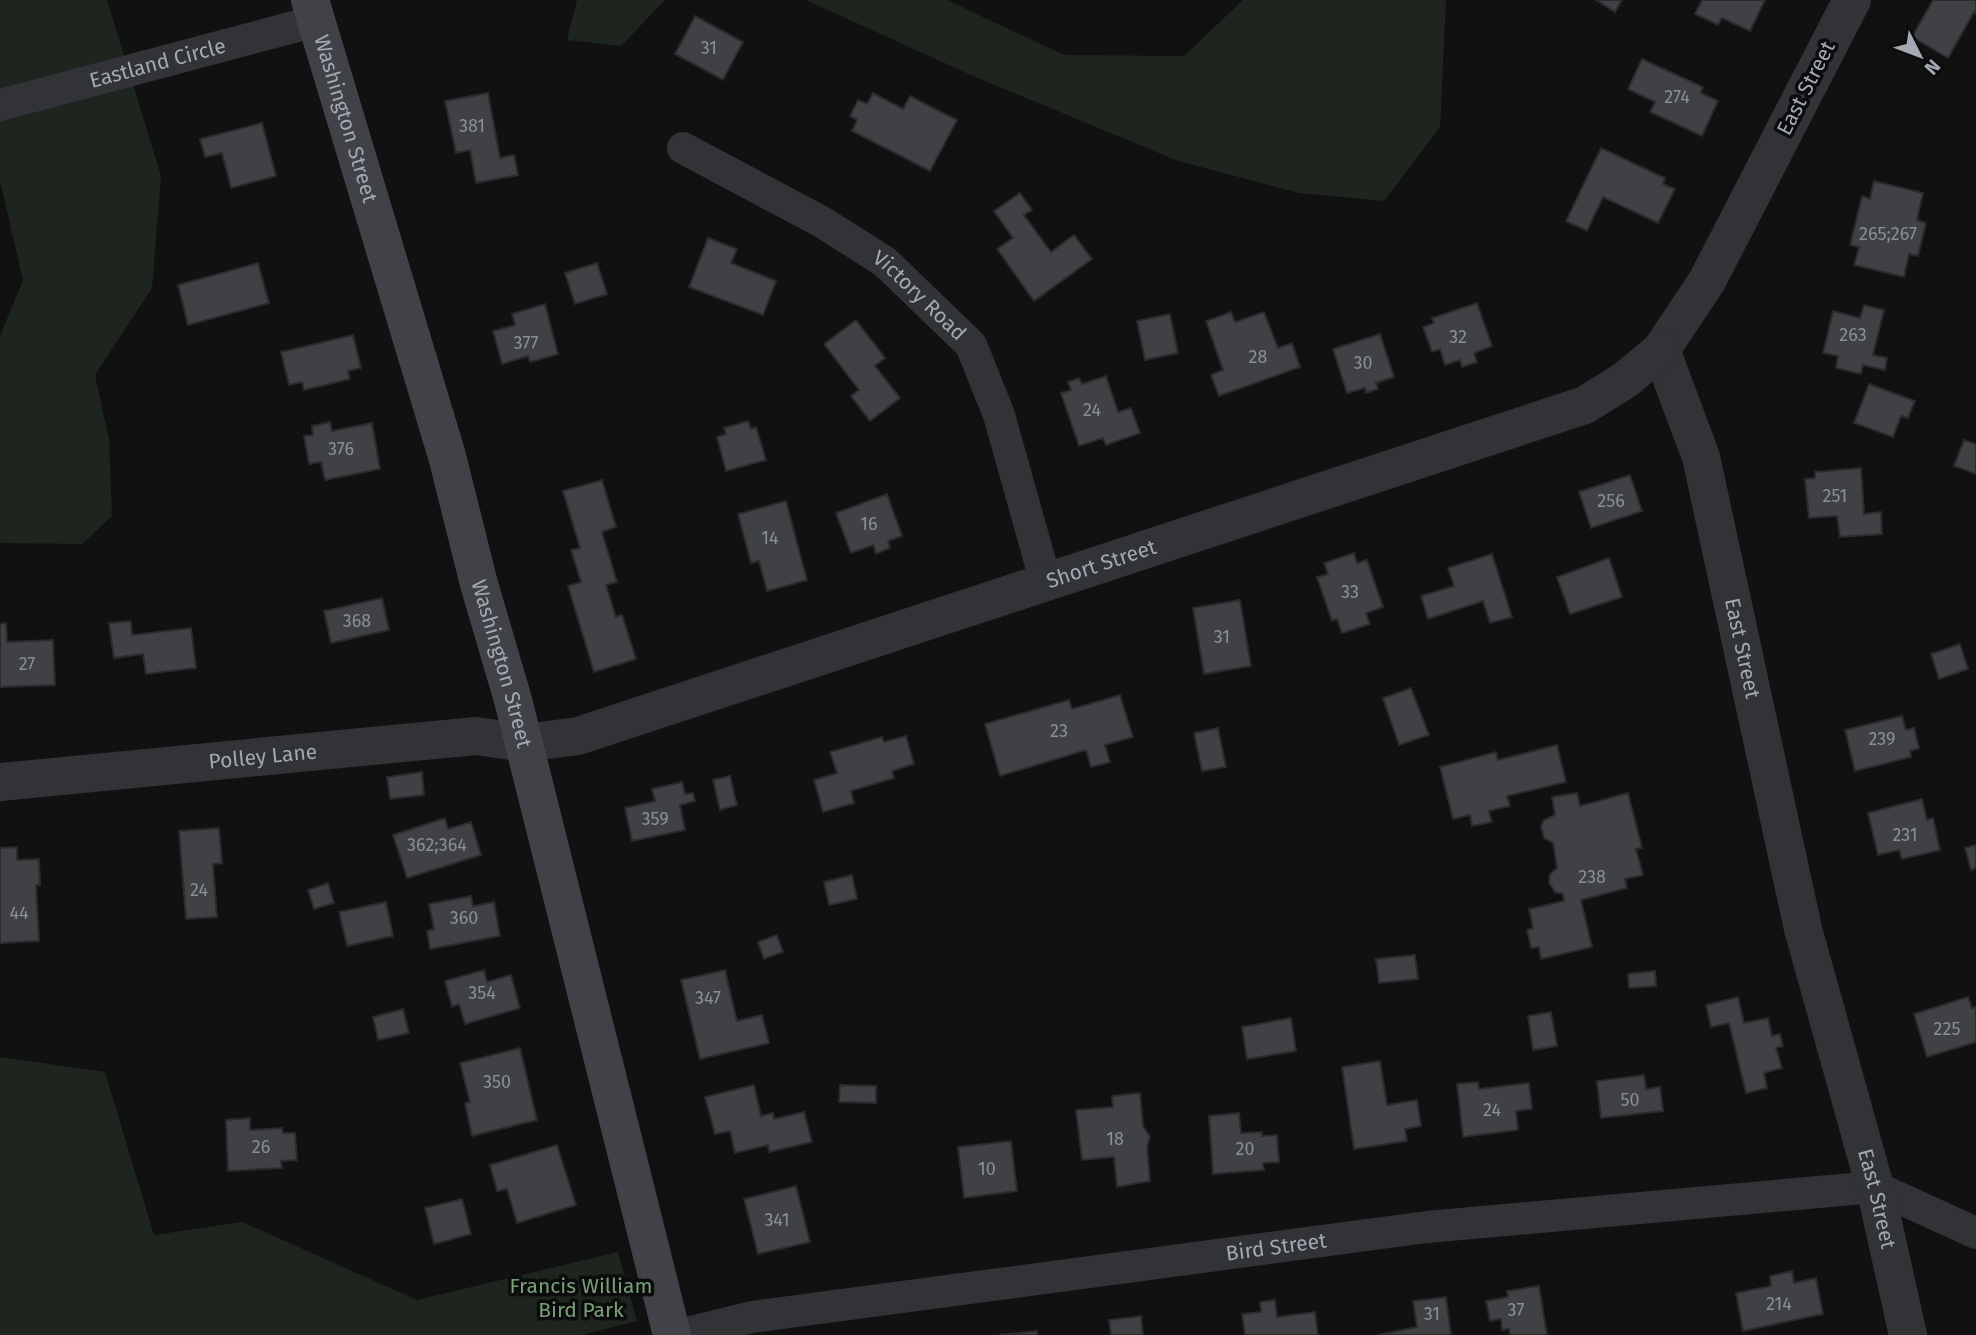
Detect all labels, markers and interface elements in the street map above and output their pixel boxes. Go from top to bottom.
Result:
north arrow [1885,21,1955,91]
street label: Washington Street [308,32,383,206]
street label: Eastland Circle [86,33,229,94]
street label: East Street [1771,36,1841,139]
house number: 31 [701,37,717,59]
text: N [1919,55,1945,79]
house number: 274 [1664,86,1690,108]
house number: 381 [459,115,485,137]
house number: 265;267 [1859,223,1917,245]
street label: Victory Road [868,245,972,346]
house number: 263 [1839,324,1867,346]
house number: 32 [1449,326,1467,348]
house number: 377 [514,332,538,354]
house number: 28 [1249,346,1267,368]
house number: 30 [1353,352,1373,374]
house number: 24 [1083,399,1101,421]
house number: 376 [328,438,354,460]
house number: 251 [1823,485,1847,507]
house number: 256 [1597,490,1625,512]
house number: 16 [860,513,878,535]
house number: 14 [761,527,779,549]
street label: Short Street [1043,534,1160,594]
street label: Washington Street [465,577,538,751]
house number: 33 [1341,581,1359,603]
street label: East Street [1719,596,1766,701]
house number: 368 [343,610,371,632]
house number: 31 [1214,626,1230,648]
house number: 27 [19,653,35,675]
house number: 23 [1050,720,1068,742]
house number: 239 [1868,728,1896,750]
street label: Polley Lane [207,738,318,775]
house number: 359 [641,808,669,830]
house number: 231 [1892,824,1918,846]
house number: 362;364 [407,834,467,856]
house number: 238 [1578,866,1606,888]
house number: 24 [190,879,208,901]
house number: 44 [9,902,29,924]
house number: 360 [450,907,478,929]
house number: 354 [468,982,496,1004]
house number: 347 [695,987,721,1009]
house number: 225 [1934,1018,1960,1040]
house number: 350 [483,1071,511,1093]
house number: 50 [1620,1089,1640,1111]
house number: 24 [1483,1099,1501,1121]
house number: 18 [1106,1128,1124,1150]
house number: 26 [252,1136,270,1158]
house number: 20 [1236,1138,1254,1160]
street label: East Street [1852,1146,1901,1252]
house number: 10 [978,1158,996,1180]
house number: 341 [764,1209,790,1231]
street label: Bird Street [1224,1227,1329,1267]
park label: Francis William Bird Park [510,1273,652,1323]
house number: 214 [1766,1293,1792,1315]
house number: 37 [1508,1299,1524,1321]
house number: 31 [1424,1303,1440,1325]

